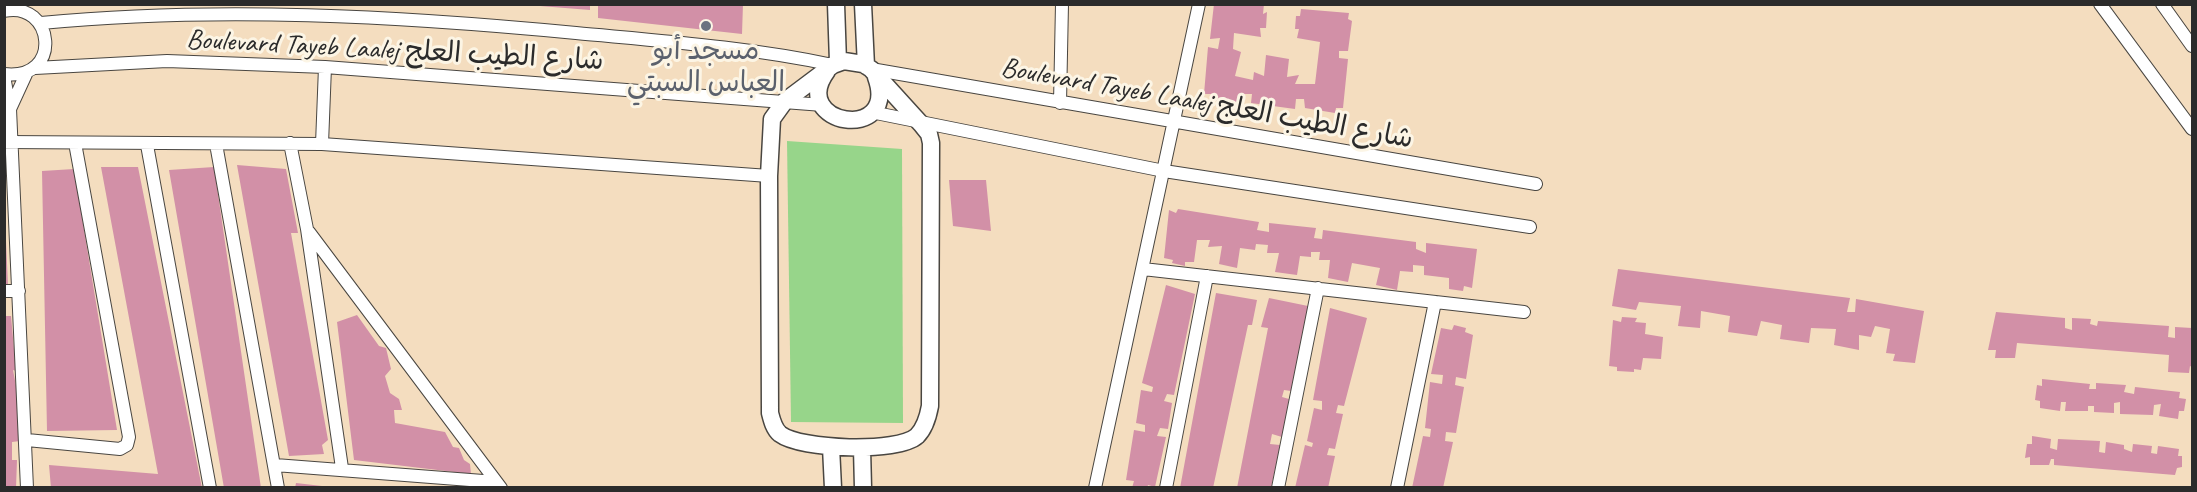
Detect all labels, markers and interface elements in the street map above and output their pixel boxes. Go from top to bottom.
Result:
marker: مسجد أبو العباس السبتي [699,19,713,33]
street label: Boulevard Tayeb Laalej شارع الطيب العلج [186,23,604,79]
place label: مسجد أبو العباس السبتي [627,35,785,101]
street label: Boulevard Tayeb Laalej شارع الطيب العلج [998,51,1416,157]

